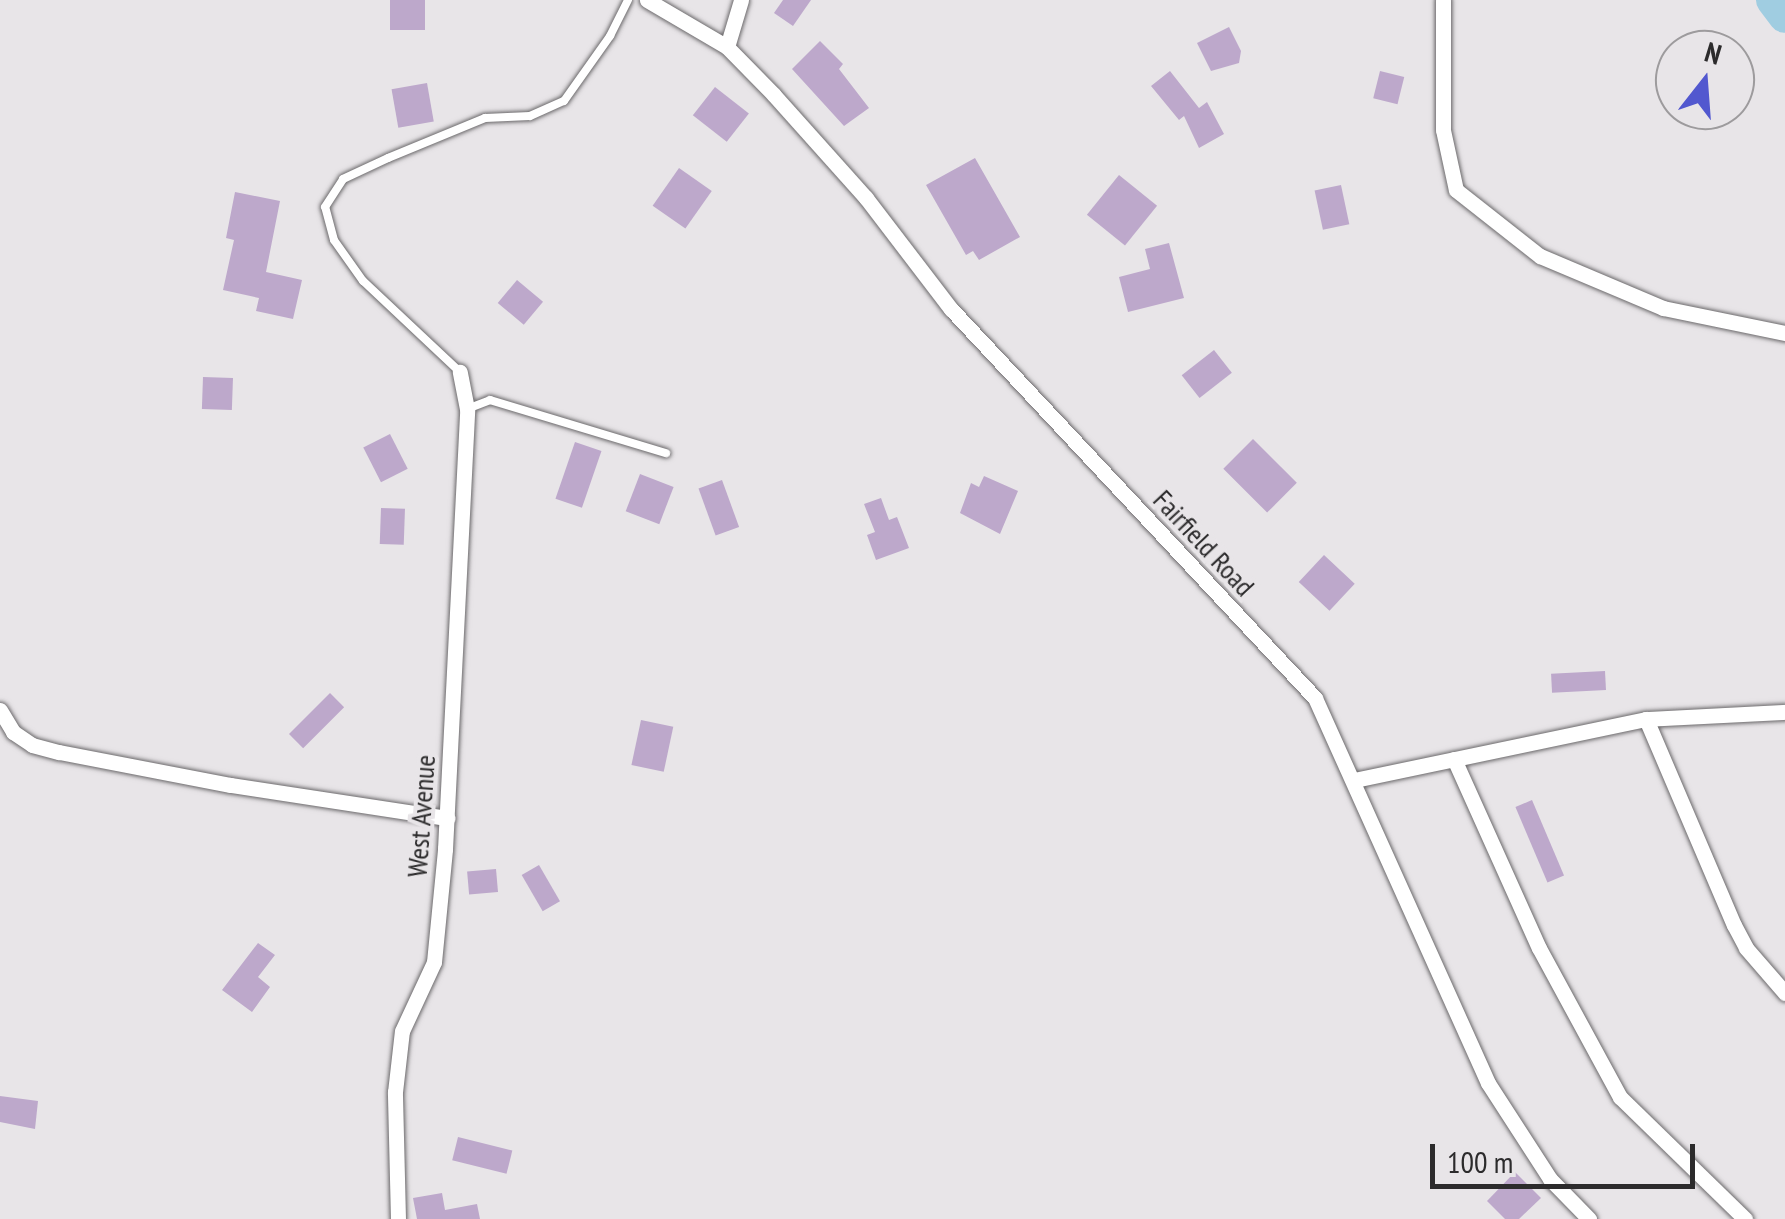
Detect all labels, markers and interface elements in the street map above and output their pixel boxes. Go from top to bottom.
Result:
north arrow [1655,30,1755,130]
text: N [1701,33,1726,73]
street label: Fairfield Road [1146,483,1262,603]
street label: West Avenue [400,753,442,879]
scale bar [1435,1124,1700,1186]
text: 100 m [1447,1142,1513,1181]

